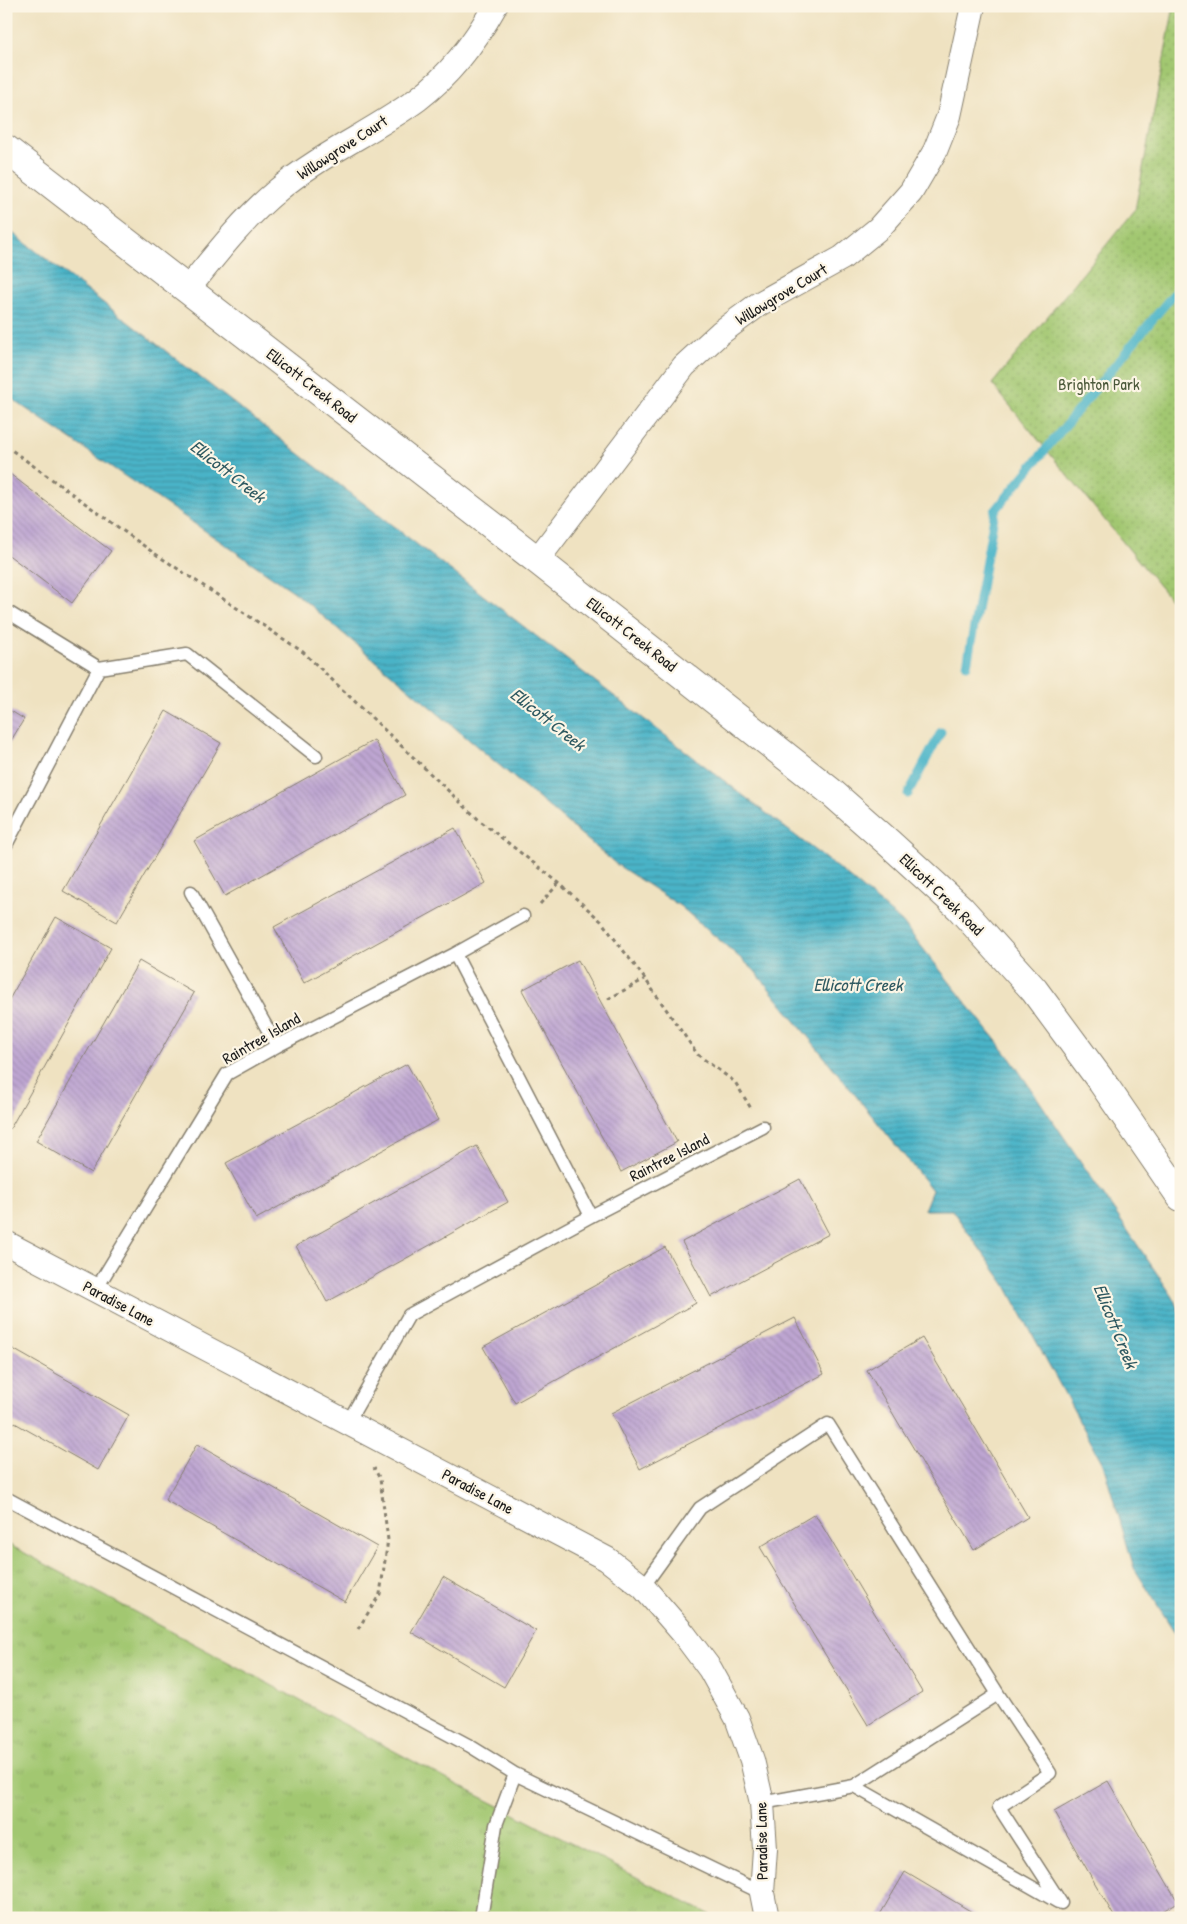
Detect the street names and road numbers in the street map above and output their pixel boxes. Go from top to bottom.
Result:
street label: Willowgrove Court [293,109,392,184]
street label: Willowgrove Court [731,258,832,330]
street label: Ellicott Creek Road [262,343,362,427]
street label: Ellicott Creek Road [582,592,682,676]
street label: Ellicott Creek Road [895,848,989,940]
street label: Raintree Island [218,1007,304,1069]
street label: Raintree Island [626,1128,712,1186]
street label: Paradise Lane [79,1275,159,1331]
street label: Paradise Lane [438,1463,518,1519]
street label: Paradise Lane [749,1801,773,1880]

